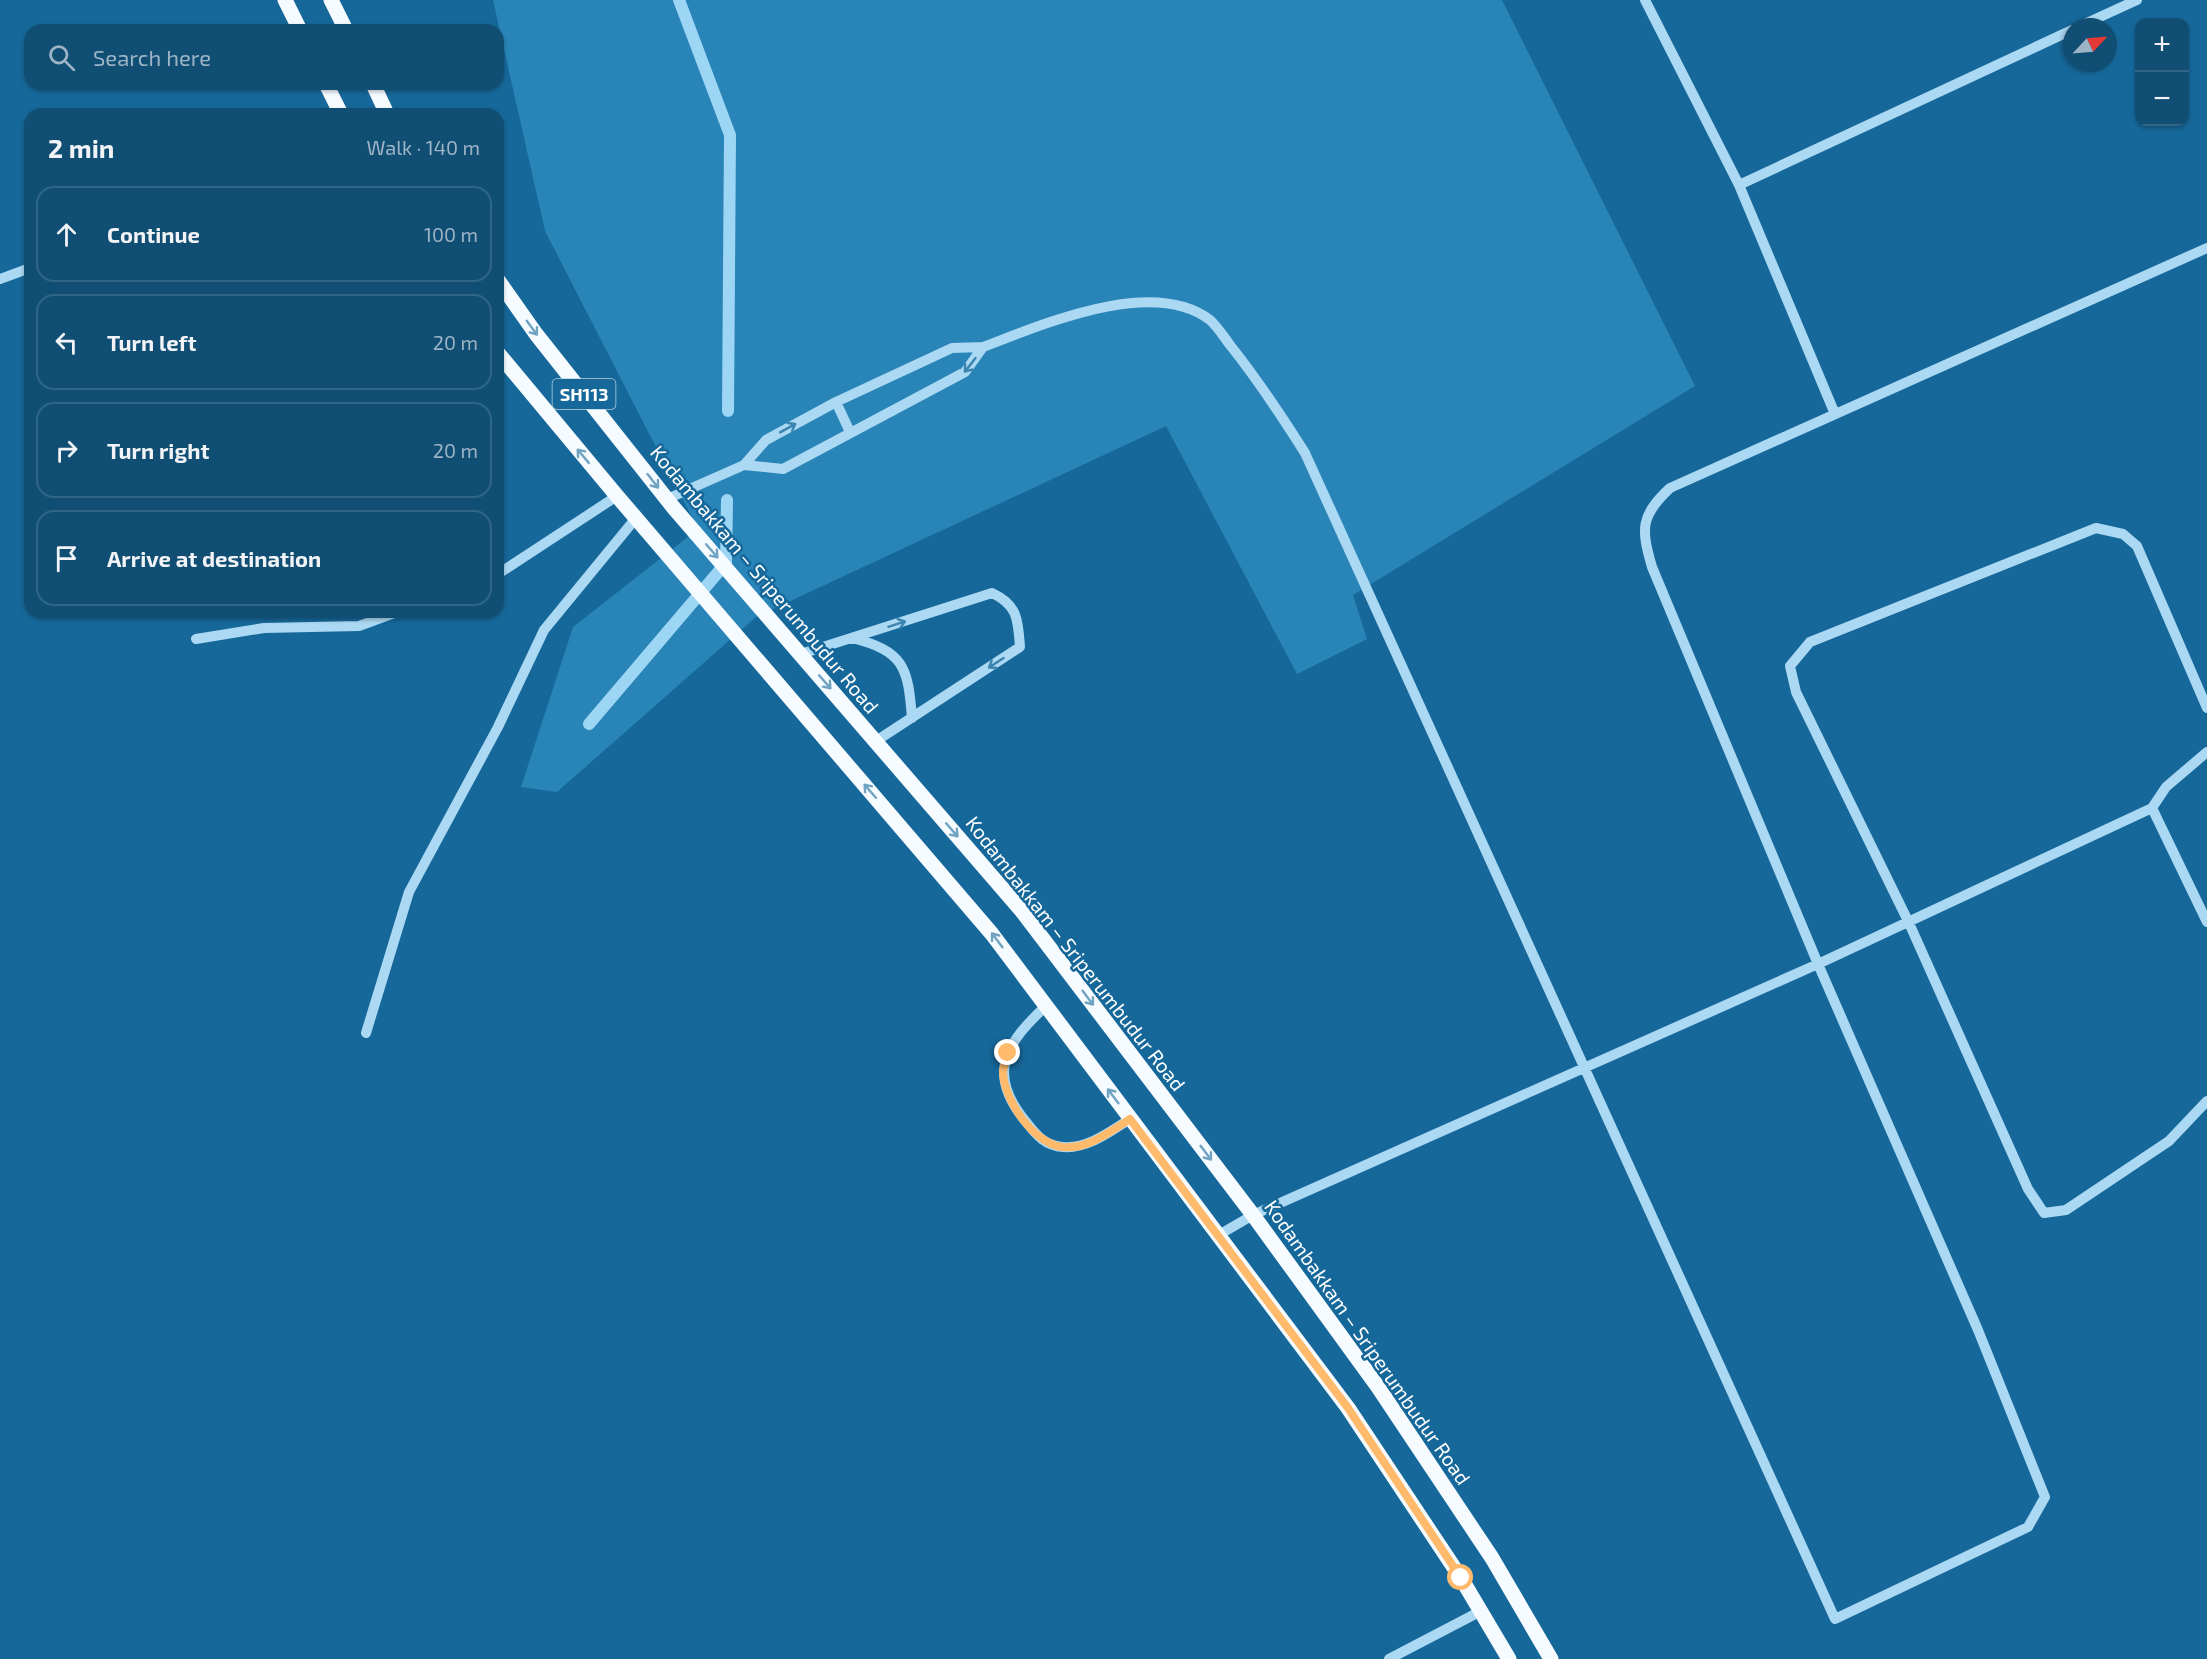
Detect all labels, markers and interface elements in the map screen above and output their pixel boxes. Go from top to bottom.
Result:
north arrow [2063,18,2117,72]
map controls [2135,18,2189,126]
button: + [2135,18,2189,72]
search box [24,24,504,90]
icon: search [45,41,78,74]
text: Search here [93,44,211,70]
button: − [2135,72,2189,126]
text: 2 min [48,132,114,163]
text: Walk · 140 m [366,135,480,159]
icon: ahead [50,218,83,251]
text: Continue [107,221,200,247]
text: 100 m [424,222,478,246]
one-way arrow [526,319,538,335]
icon: left [50,326,83,359]
text: Turn left [107,329,196,355]
text: 20 m [433,330,478,354]
one-way arrow [963,357,976,373]
road number: SH113 [552,379,616,409]
one-way arrow [779,422,796,434]
icon: right [50,434,83,467]
text: Turn right [107,437,209,463]
text: 20 m [433,438,478,462]
street label: Kodambakkam – Sriperumbudur Road [646,440,884,718]
one-way arrow [576,449,590,464]
one-way arrow [646,473,659,489]
icon: arrive [50,542,83,575]
one-way arrow [705,543,718,559]
text: Arrive at destination [107,545,321,571]
one-way arrow [887,618,906,629]
one-way arrow [988,657,1005,669]
one-way arrow [818,674,832,689]
one-way arrow [863,784,877,799]
street label: Kodambakkam – Sriperumbudur Road [961,811,1191,1095]
one-way arrow [945,822,959,837]
one-way arrow [990,932,1003,948]
one-way arrow [1081,990,1094,1006]
route end [994,1039,1020,1065]
one-way arrow [1107,1088,1120,1104]
one-way arrow [1200,1145,1213,1161]
street label: Kodambakkam – Sriperumbudur Road [1260,1195,1476,1489]
route start [1447,1564,1473,1590]

